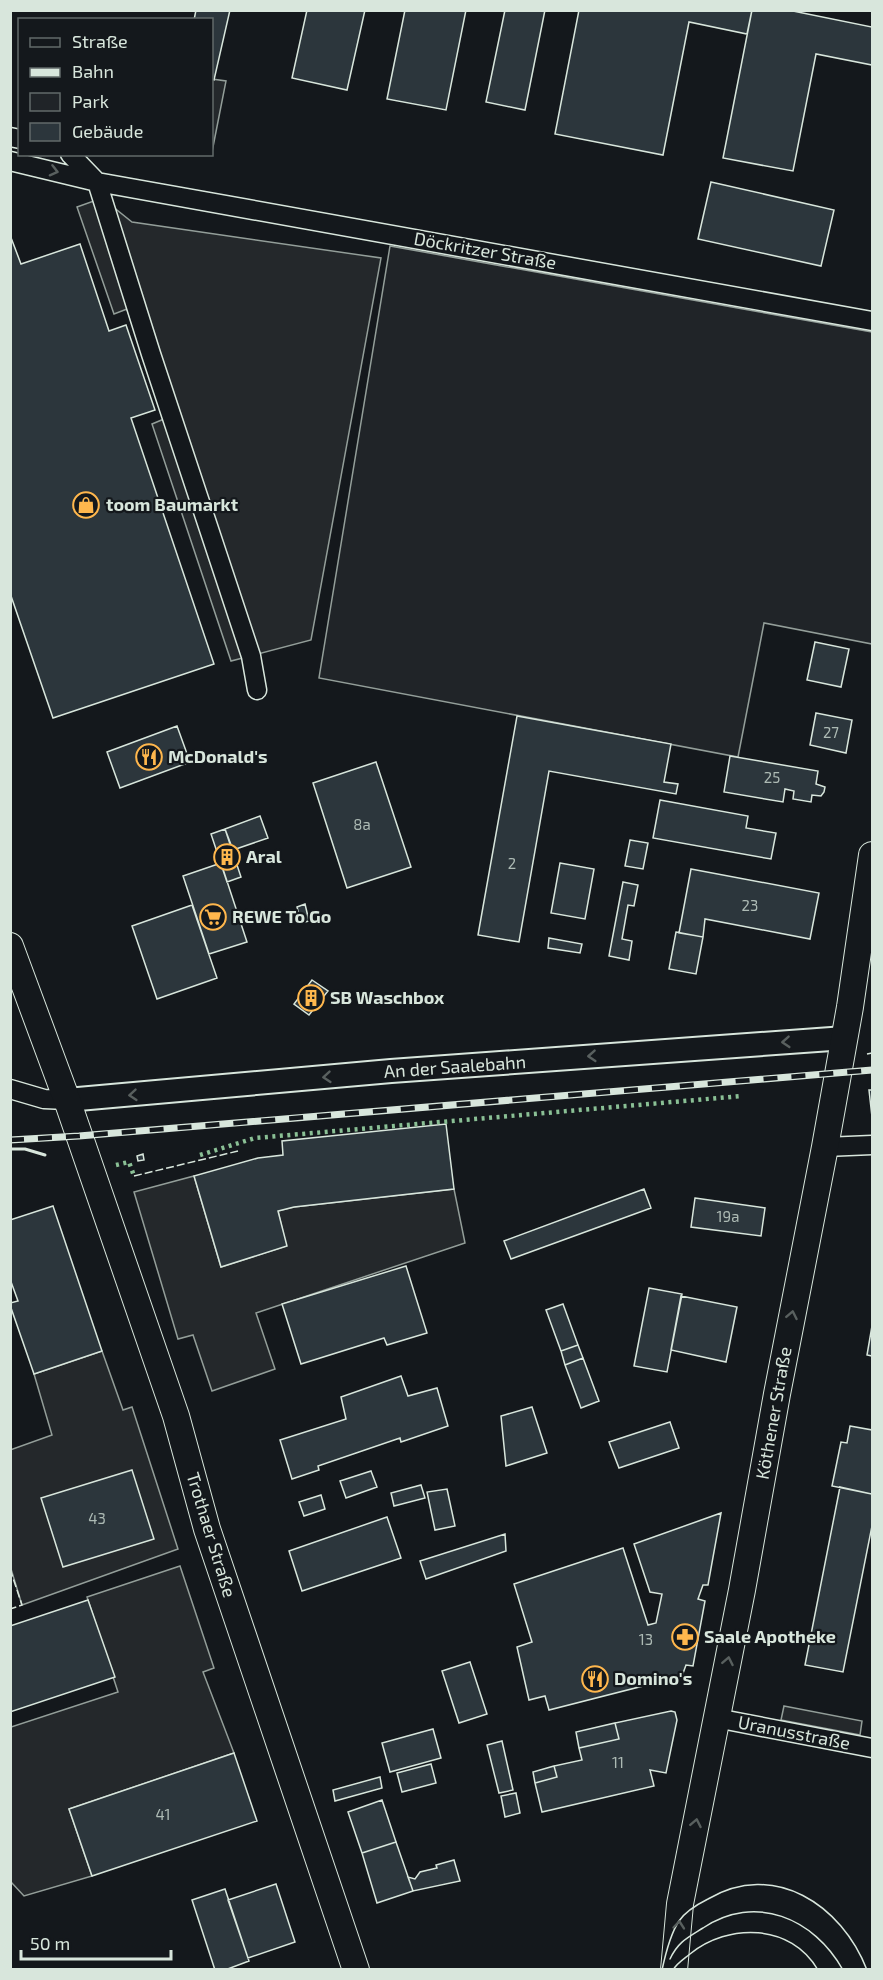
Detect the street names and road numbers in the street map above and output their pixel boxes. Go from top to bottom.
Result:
street label: Döckritzer Straße [412,227,558,273]
street label: An der Saalebahn [383,1050,527,1082]
street label: Köthener Straße [751,1345,796,1481]
street label: Trothaer Straße [183,1470,241,1600]
street label: Uranusstraße [736,1710,852,1754]

